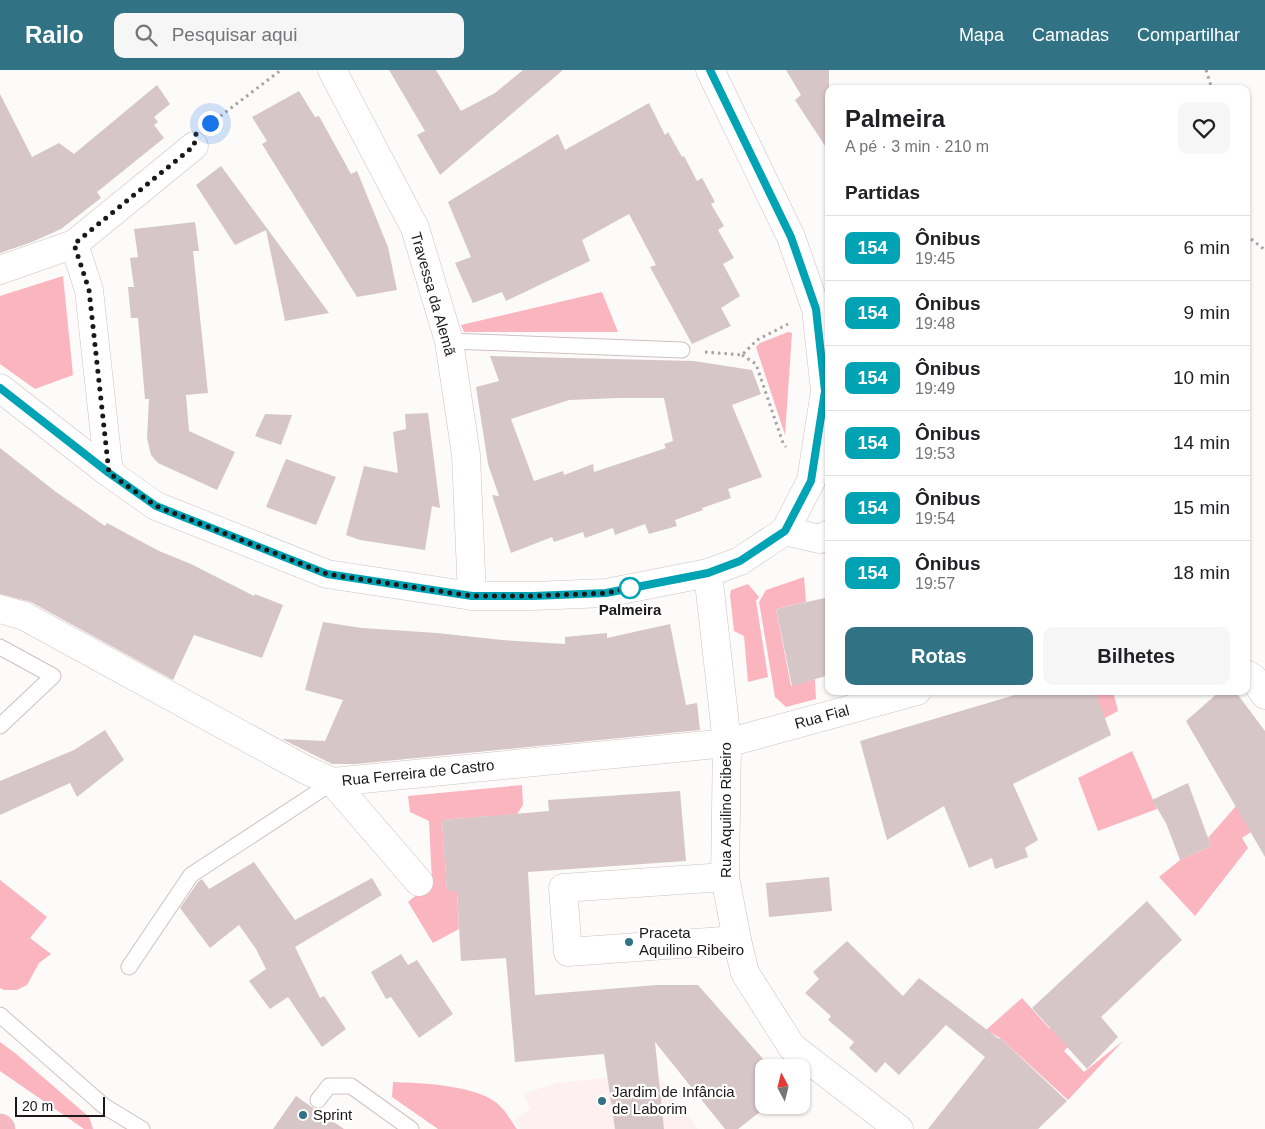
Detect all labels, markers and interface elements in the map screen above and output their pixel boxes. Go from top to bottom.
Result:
search box [114,13,464,58]
text: Railo [25,21,84,48]
icon: search [132,21,160,49]
text: Pesquisar aqui [172,24,297,45]
text: Mapa [959,25,1004,45]
text: Camadas [1032,25,1109,45]
text: Compartilhar [1137,25,1240,45]
button: heart [1178,102,1230,154]
text: Palmeira [845,105,945,132]
your location [198,111,223,136]
text: A pé · 3 min · 210 m [845,138,989,155]
text: Partidas [845,182,920,203]
text: Ônibus [915,228,980,249]
street label: Travessa da Alemã [408,230,459,358]
text: 6 min [1184,237,1230,258]
text: 154 [857,238,888,258]
text: 19:45 [915,250,955,267]
text: Ônibus [915,293,980,314]
text: 9 min [1184,302,1230,323]
text: 154 [857,303,888,323]
text: 19:48 [915,315,955,332]
text: Ônibus [915,358,980,379]
text: 10 min [1173,367,1230,388]
text: 154 [857,368,888,388]
text: 19:49 [915,380,955,397]
text: Ônibus [915,423,980,444]
text: 14 min [1173,432,1230,453]
text: 154 [857,433,888,453]
text: 19:53 [915,445,955,462]
text: Ônibus [915,488,980,509]
text: 15 min [1173,497,1230,518]
text: 154 [857,498,888,518]
text: 19:54 [915,510,955,527]
text: Ônibus [915,553,980,574]
text: 18 min [1173,562,1230,583]
text: 154 [857,563,888,583]
text: 19:57 [915,575,955,592]
marker: Palmeira [619,577,641,599]
place label: Palmeira [599,601,662,618]
button: Rotas [845,627,1033,685]
button: Bilhetes [1043,627,1230,685]
street label: Rua Fial [793,701,851,732]
street label: Rua Aquilino Ribeiro [717,742,734,878]
street label: Rua Ferreira de Castro [341,756,495,789]
place label: Praceta Aquilino Ribeiro [639,924,744,958]
marker: Praceta Aquilino Ribeiro [623,936,635,948]
north arrow [755,1059,810,1114]
map controls [755,1059,810,1114]
place label: Jardim de Infância de Laborim [612,1083,735,1117]
scale bar [15,1094,105,1117]
marker: Jardim de Infância de Laborim [596,1095,608,1107]
text: 20 m [22,1098,53,1114]
place label: Sprint [313,1106,353,1123]
marker: Sprint [297,1109,309,1121]

